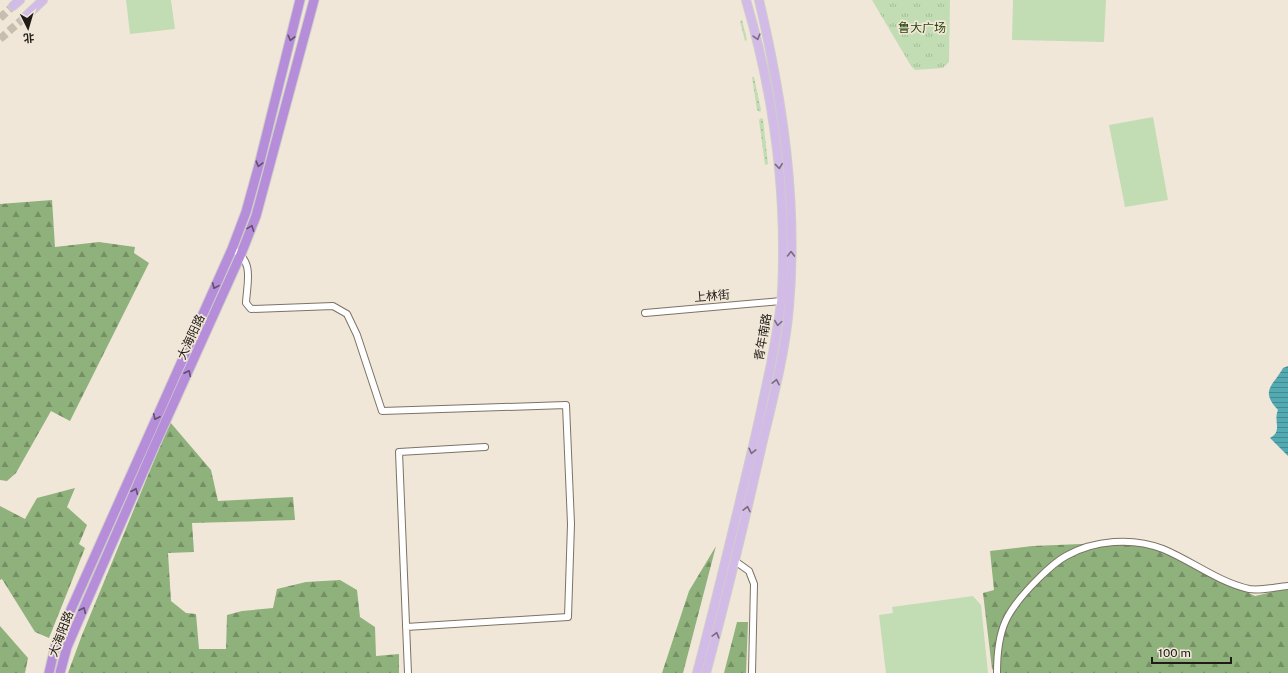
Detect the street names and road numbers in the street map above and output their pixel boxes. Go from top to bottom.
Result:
street label: 上林街 [693,287,731,305]
street label: 大海阳路 [175,312,207,362]
street label: 青年南路 [752,312,774,362]
street label: 大海阳路 [46,609,76,659]

